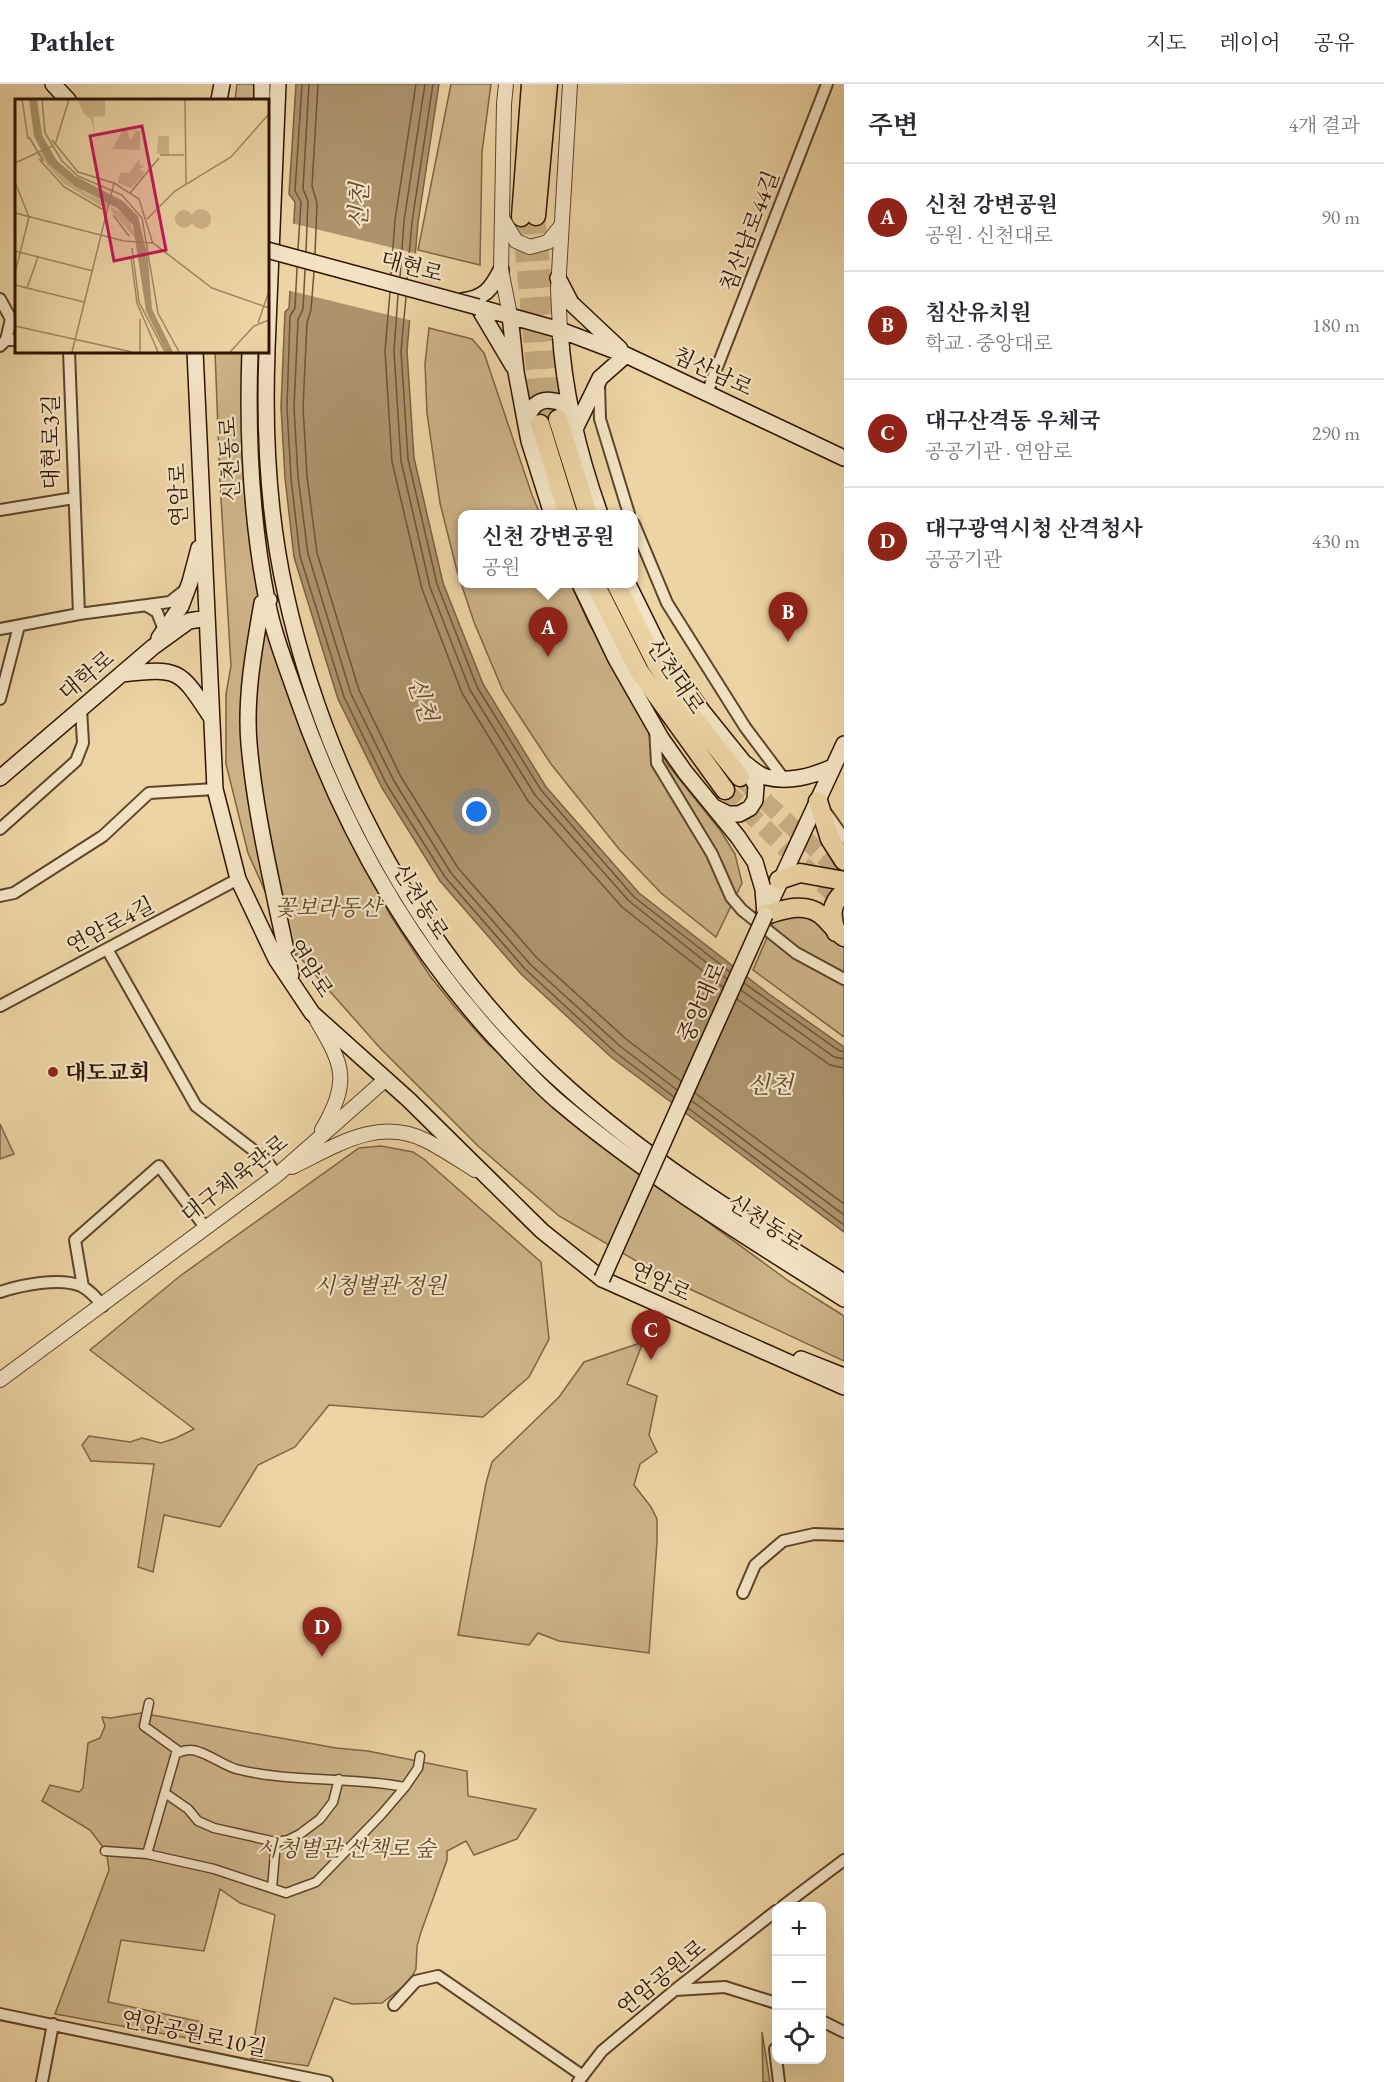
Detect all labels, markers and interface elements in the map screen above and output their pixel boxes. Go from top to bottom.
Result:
text: Pathlet [30,23,114,59]
text: 지도 [1146,29,1187,56]
text: 레이어 [1220,29,1280,56]
text: 공유 [1313,29,1354,56]
inset map [15,99,268,352]
text: 주변 [868,108,918,142]
text: 4개 결과 [1288,112,1360,138]
street label: 침산남로44길 [713,167,786,296]
water label: 신천 [342,180,375,230]
text: 신천 강변공원 [925,190,1058,219]
text: A [880,204,895,230]
text: 90 m [1321,204,1360,230]
text: 공원 · 신천대로 [925,222,1053,248]
street label: 대현로 [377,244,446,289]
text: 침산유치원 [925,298,1031,327]
text: B [881,312,894,338]
text: 180 m [1312,312,1360,338]
text: 학교 · 중앙대로 [925,330,1053,356]
street label: 침산남로 [668,340,757,403]
street label: 대현로3길 [36,394,65,490]
text: 대구산격동 우체국 [925,406,1100,435]
street label: 신천동로 [213,416,246,502]
text: C [880,420,895,446]
text: 290 m [1312,420,1360,446]
text: 공공기관 · 연암로 [925,438,1072,464]
street label: 연암로 [163,463,194,527]
popup [458,510,638,588]
text: 대구광역시청 산격청사 [925,514,1143,543]
text: 신천 강변공원 [482,522,614,551]
text: D [880,528,895,554]
text: 430 m [1312,528,1360,554]
text: 공공기관 [925,546,1002,572]
text: 공원 [482,554,520,580]
pin: B [768,592,808,642]
pin: A [528,608,568,657]
street label: 신천대로 [640,633,711,720]
street label: 대학로 [53,644,120,707]
water label: 신천 [401,672,445,727]
your location [462,797,491,826]
street label: 신천동로 [386,858,455,945]
street label: 연암로4길 [61,890,159,961]
park label: 꽃보라동산 [275,893,384,922]
street label: 연암로 [281,934,340,1003]
street label: 중앙대로 [671,957,732,1047]
place label: 대도교회 [65,1058,150,1087]
marker: 대도교회 [46,1065,60,1079]
water label: 신천 [747,1069,795,1100]
street label: 대구체육관로 [175,1128,293,1229]
street label: 신천동로 [722,1187,809,1258]
street label: 연암로 [626,1255,696,1308]
park label: 시청별관 정원 [314,1271,448,1300]
pin: C [632,1310,670,1360]
pin: D [302,1608,342,1657]
park label: 시청별관 산책로 숲 [257,1834,438,1863]
map controls [772,1902,826,2064]
button: + [772,1902,826,1956]
street label: 연암공원로 [611,1933,712,2022]
button: − [772,1956,826,2010]
street label: 연암공원로10길 [118,2004,270,2063]
button: locate [772,2010,826,2064]

